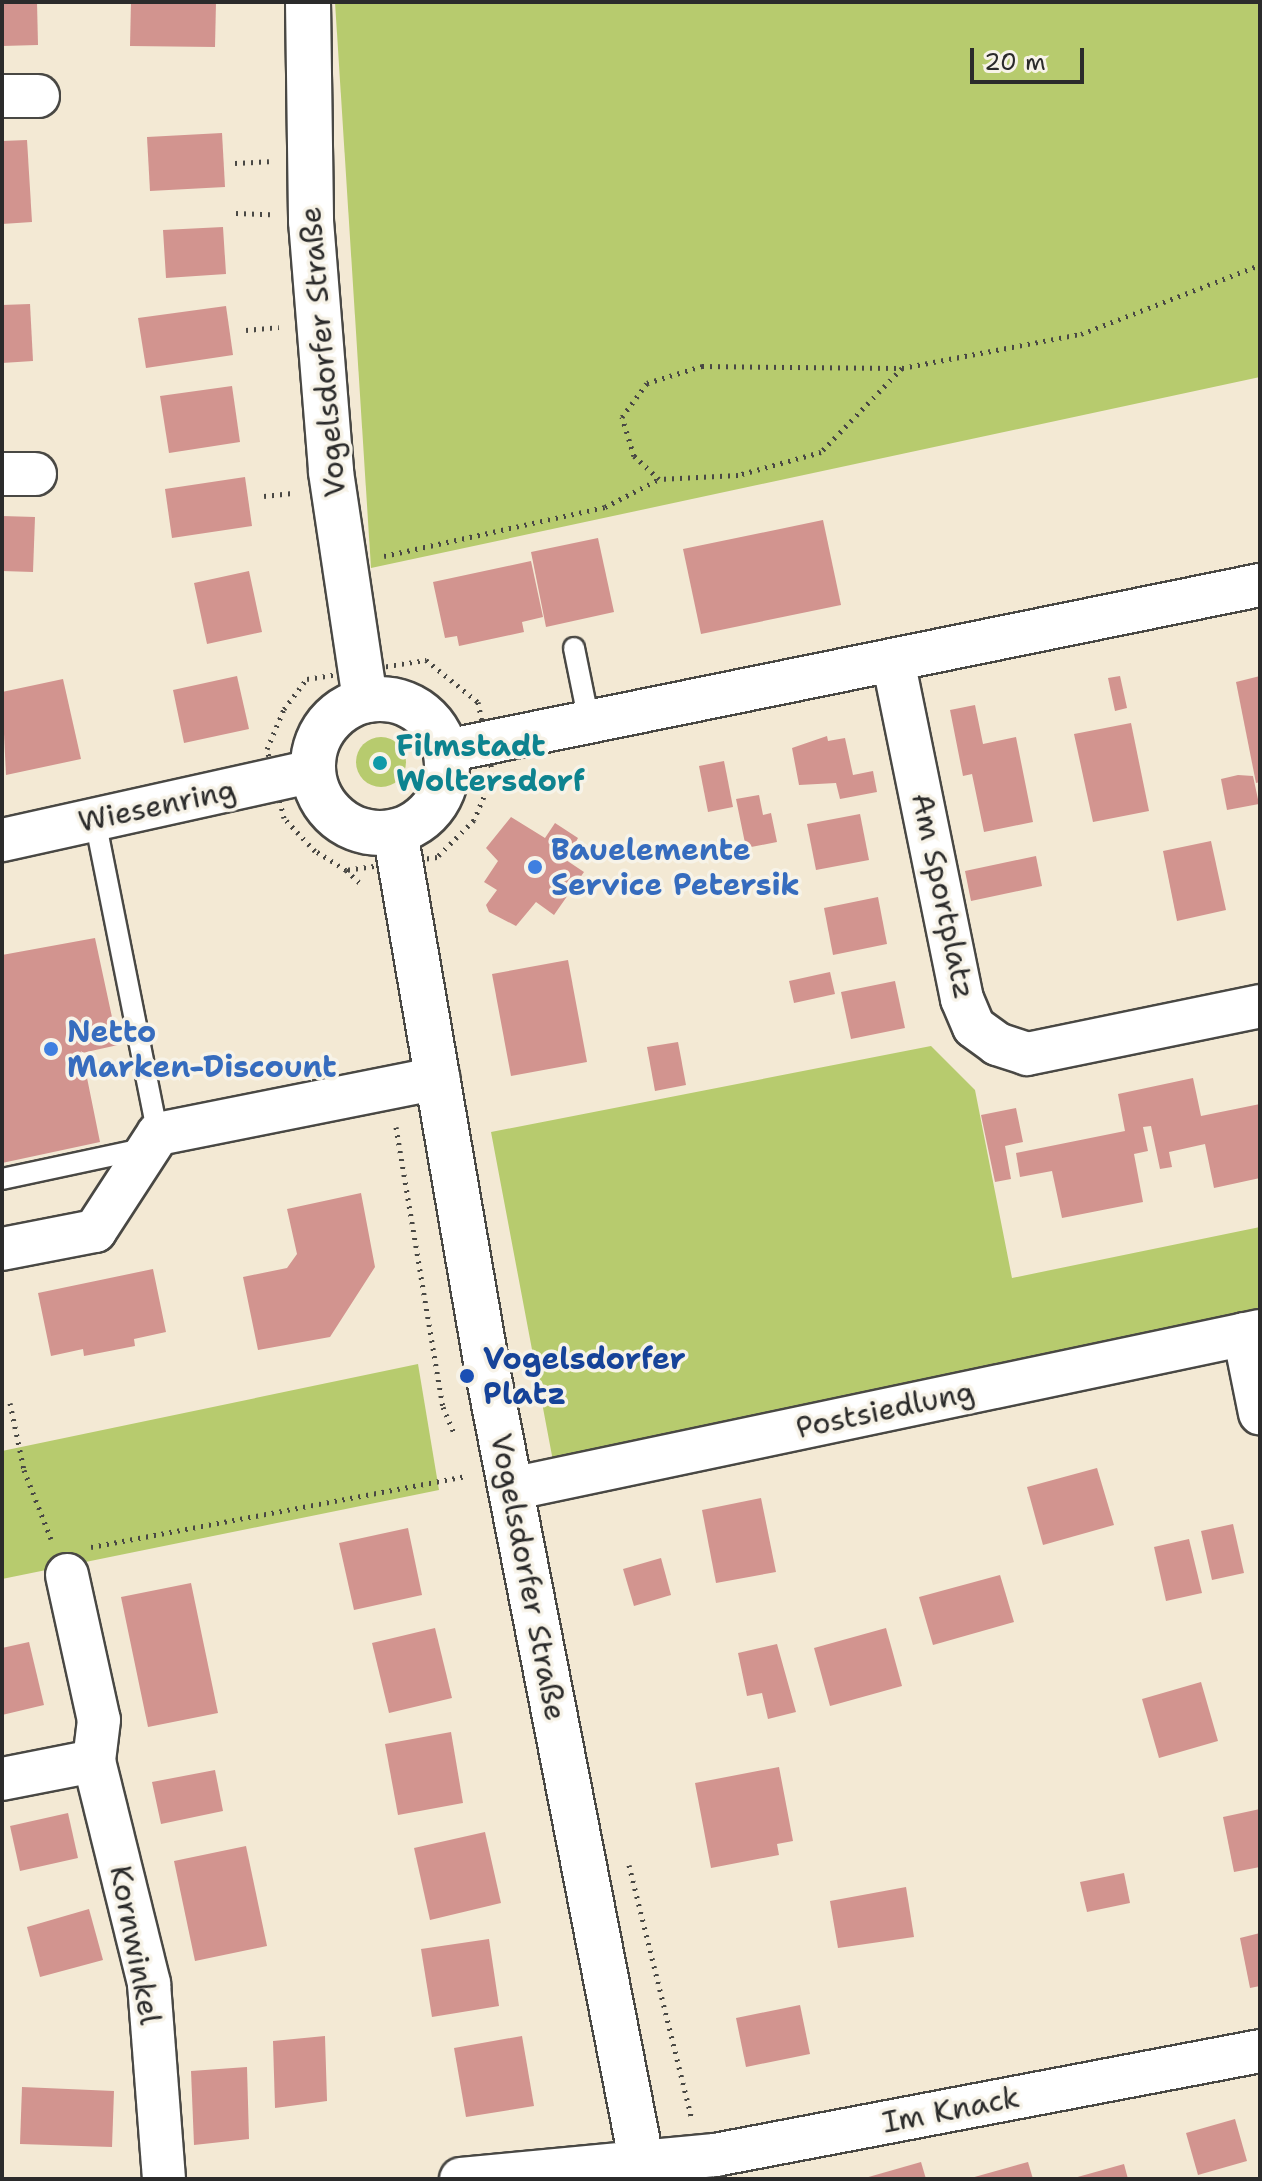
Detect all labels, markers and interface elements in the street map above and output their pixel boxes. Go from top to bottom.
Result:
scale bar [974,32,1088,82]
text: 20 m [984,46,1046,78]
street label: Vogelsdorfer Straße [292,205,354,499]
place label: Filmstadt Woltersdorf [396,728,585,798]
marker: Filmstadt Woltersdorf [371,754,389,772]
street label: Wiesenring [75,772,239,840]
street label: Am Sportplatz [904,790,982,1002]
place label: Bauelemente Service Petersik [551,832,800,902]
marker: Bauelemente Service Petersik [526,858,544,876]
place label: Netto Marken-Discount [67,1014,337,1084]
marker: Netto Marken-Discount [42,1040,60,1058]
place label: Vogelsdorfer Platz [483,1341,686,1412]
marker: Vogelsdorfer Platz [458,1367,476,1385]
street label: Postsiedlung [793,1374,977,1446]
street label: Vogelsdorfer Straße [483,1430,573,1724]
street label: Kornwinkel [102,1862,168,2028]
street label: Im Knack [879,2079,1023,2141]

